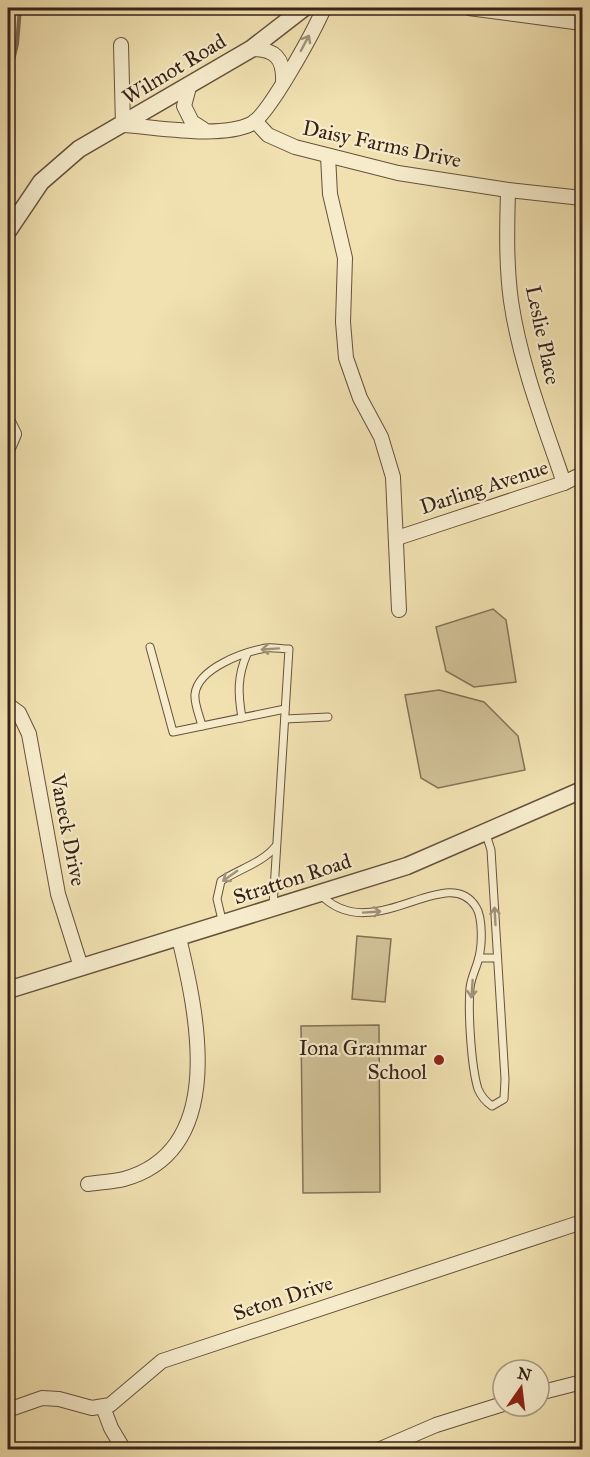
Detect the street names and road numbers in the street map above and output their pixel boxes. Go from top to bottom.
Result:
street label: Wilmot Road [117,28,231,110]
street label: Daisy Farms Drive [300,114,464,174]
street label: Leslie Place [520,283,566,387]
street label: Darling Avenue [417,454,552,520]
street label: Vaneck Drive [44,771,92,889]
street label: Stratton Road [230,848,355,910]
street label: Seton Drive [230,1270,336,1326]

